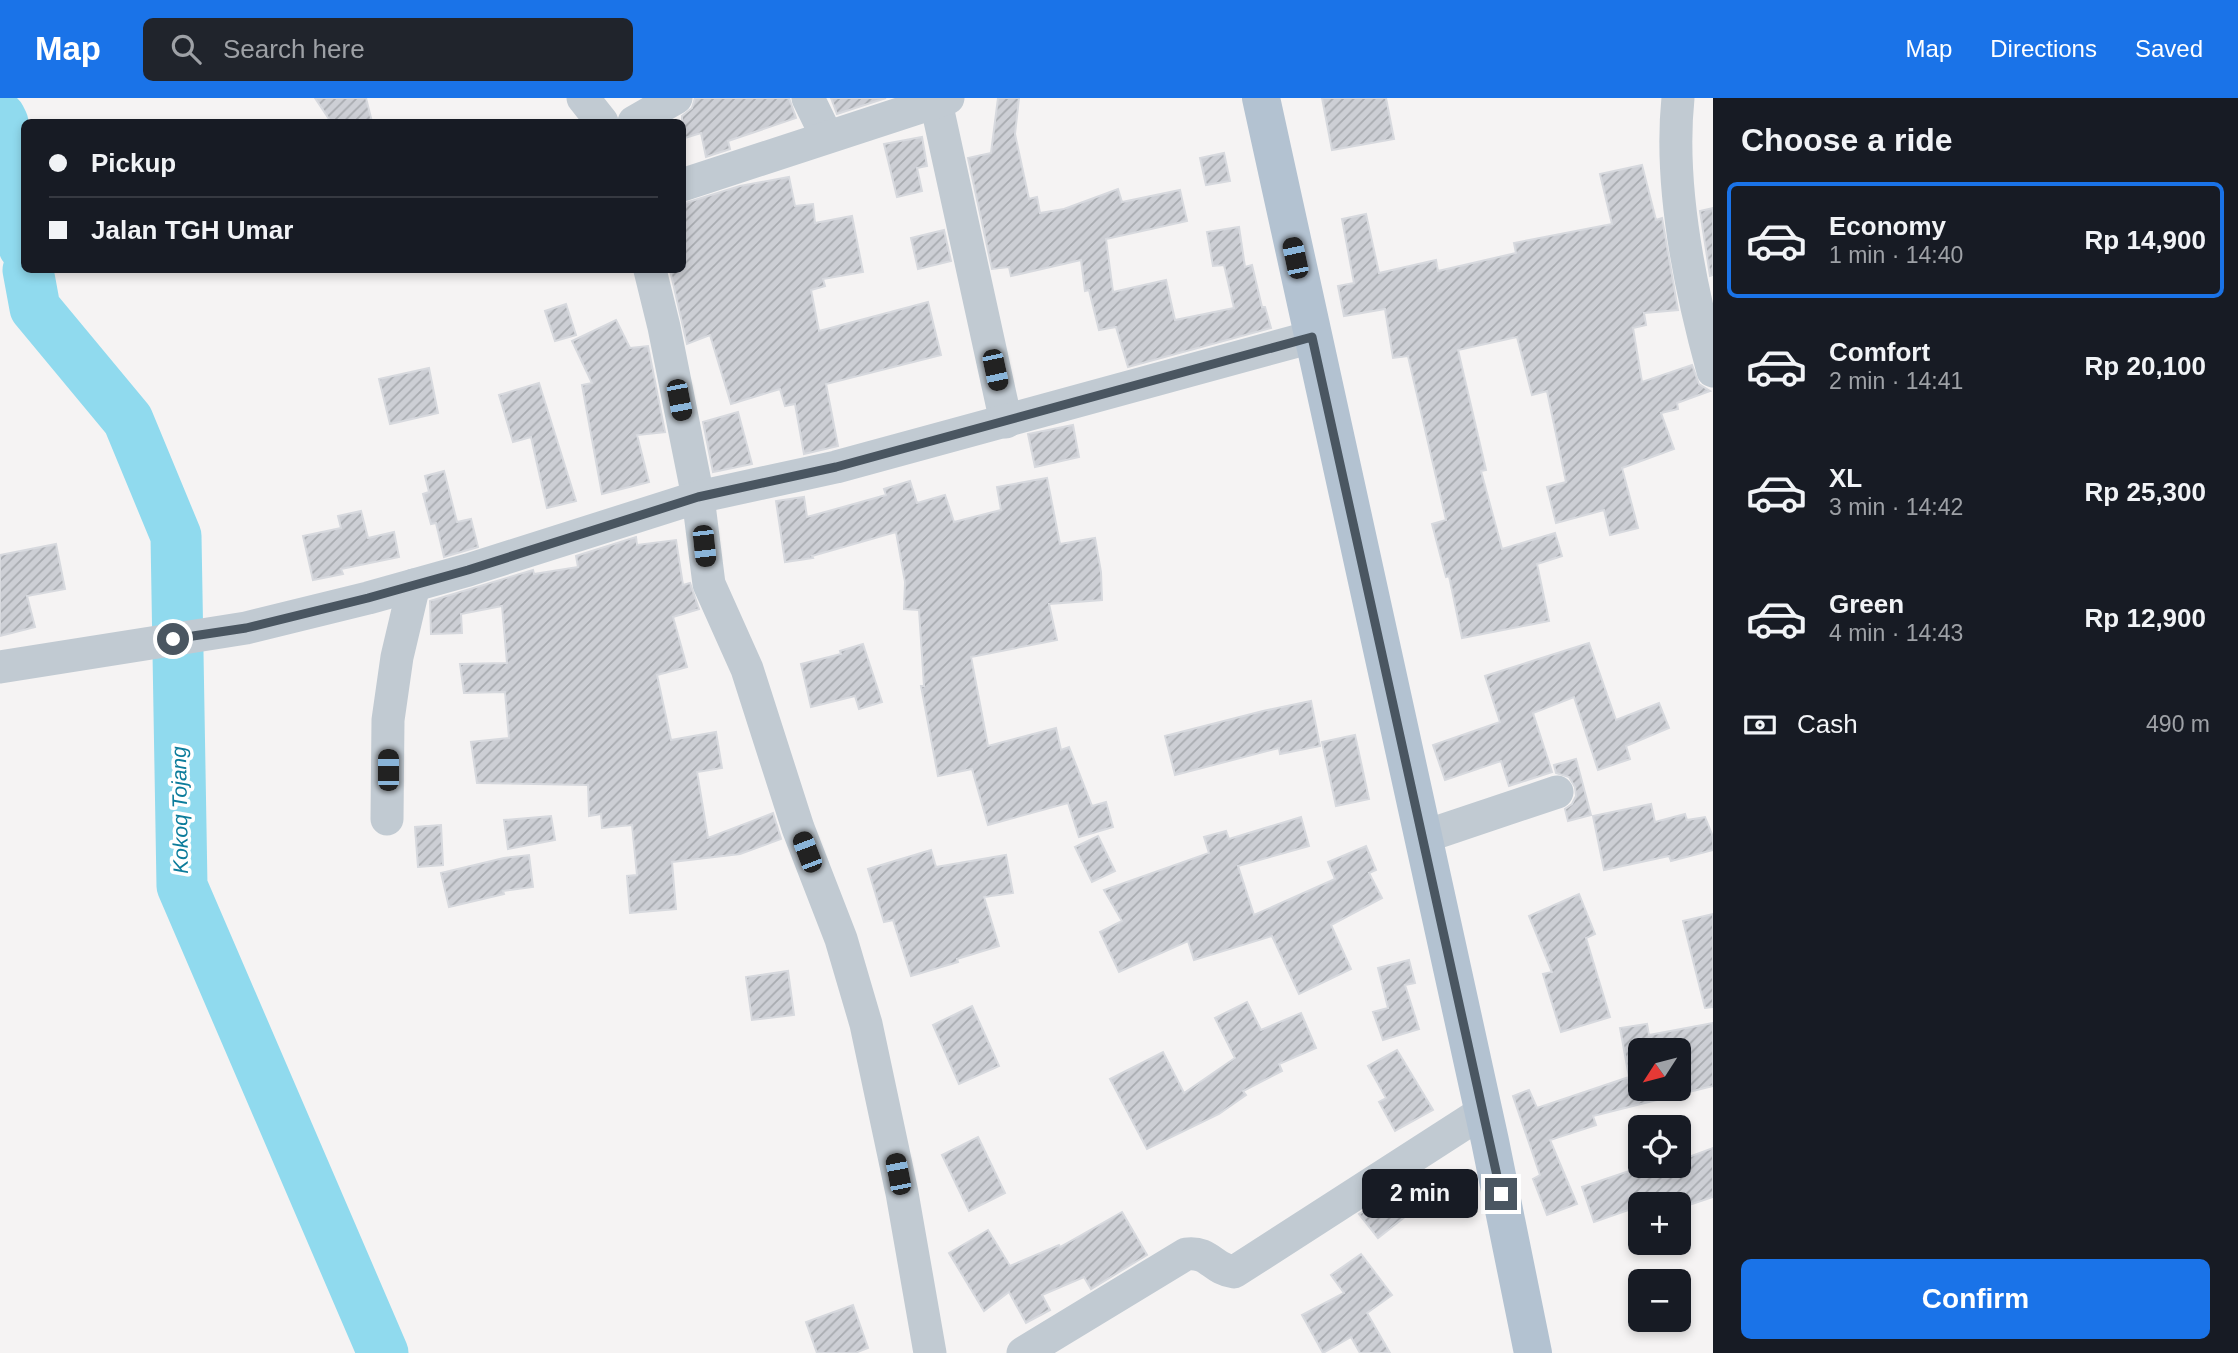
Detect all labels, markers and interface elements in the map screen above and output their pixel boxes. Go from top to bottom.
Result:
search box [143,18,633,81]
text: Map [35,30,101,67]
icon: search [167,30,205,68]
text: Search here [223,34,365,64]
text: Map [1906,35,1952,62]
text: Directions [1990,35,2097,62]
text: Saved [2135,35,2203,62]
text: Choose a ride [1741,122,1953,158]
text: Pickup [91,148,176,178]
icon: car [1745,209,1808,272]
text: Economy [1829,211,1946,241]
text: Jalan TGH Umar [91,215,293,245]
text: Rp 14,900 [2085,225,2206,255]
car [1281,235,1310,281]
text: 1 min · 14:40 [1829,242,1963,268]
icon: car [1745,335,1808,398]
text: Comfort [1829,337,1930,367]
car [981,347,1010,393]
text: Rp 20,100 [2085,351,2206,381]
text: 2 min · 14:41 [1829,368,1963,394]
car [665,377,694,423]
icon: car [1745,461,1808,524]
text: XL [1829,463,1862,493]
text: Rp 25,300 [2085,477,2206,507]
text: 3 min · 14:42 [1829,494,1963,520]
car [692,524,717,568]
icon: car [1745,587,1808,650]
text: Green [1829,589,1904,619]
text: Rp 12,900 [2085,603,2206,633]
text: 4 min · 14:43 [1829,620,1963,646]
route start [157,623,189,655]
icon: cash [1741,706,1779,744]
text: Cash [1797,709,1858,739]
text: 490 m [2146,711,2210,737]
water label: Kokoq Tojang [167,746,192,874]
car [378,749,399,791]
car [790,829,825,875]
north arrow [1628,1038,1690,1101]
map controls [1628,1038,1691,1332]
button: locate [1628,1115,1691,1178]
car [884,1151,913,1197]
callout: 2 min [1361,1170,1476,1218]
route end [1485,1178,1517,1210]
text: 2 min [1390,1180,1450,1206]
button: + [1628,1192,1691,1255]
button: Confirm [1741,1259,2210,1339]
button: − [1628,1269,1691,1332]

